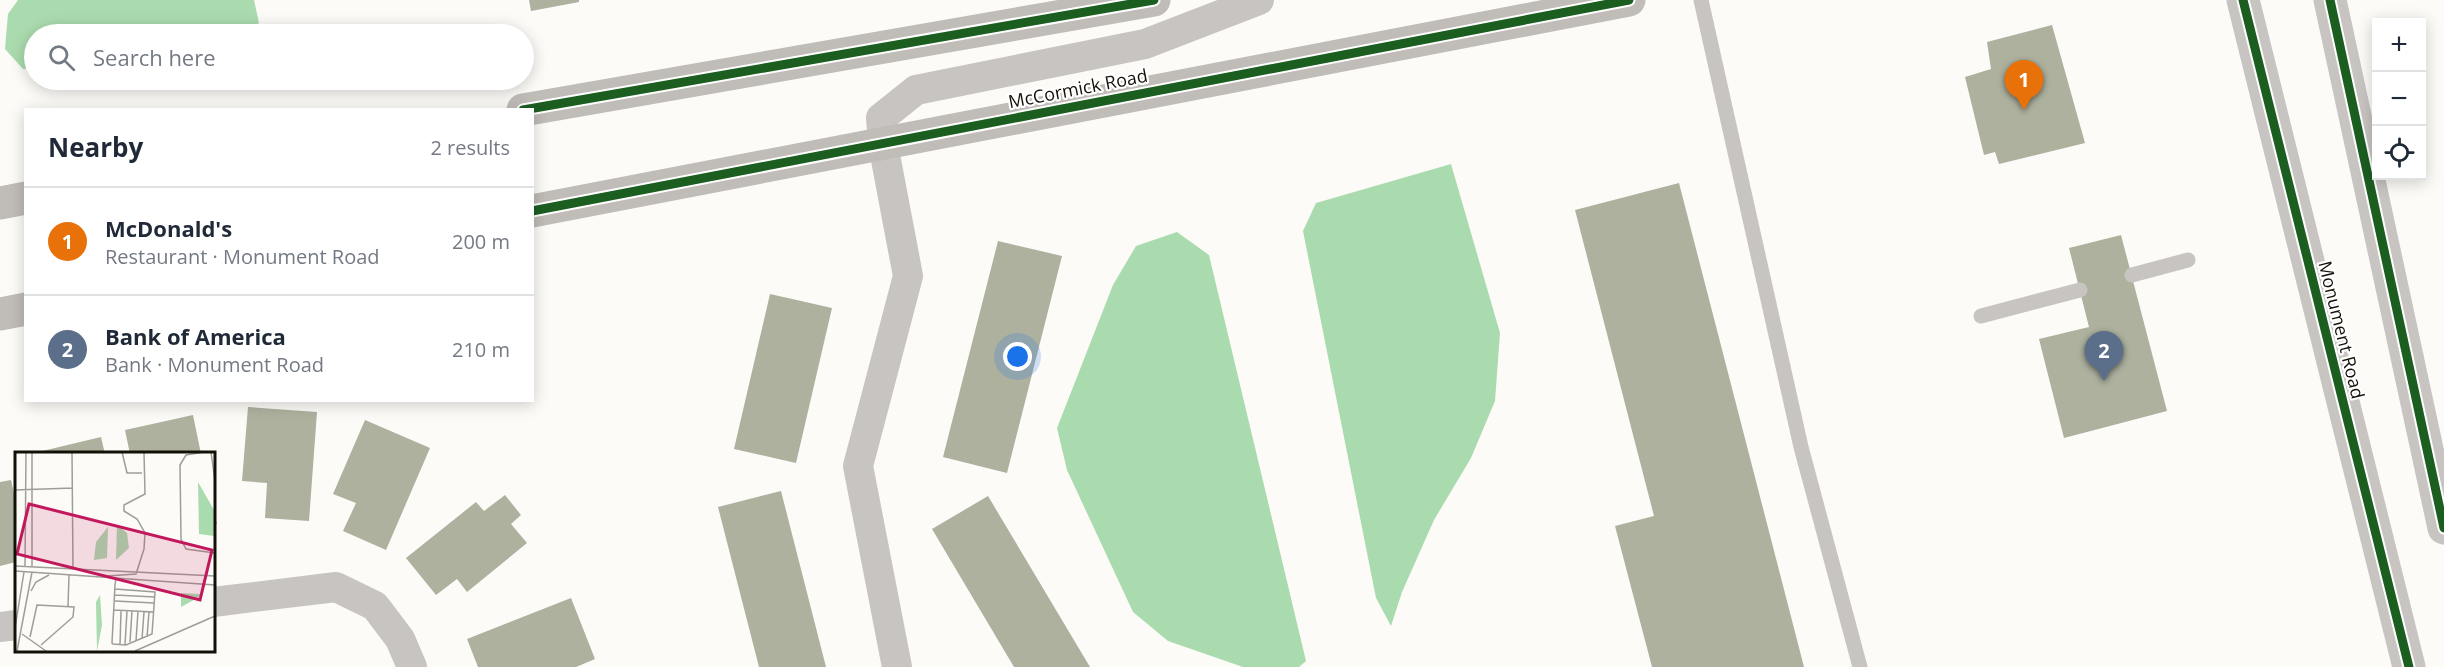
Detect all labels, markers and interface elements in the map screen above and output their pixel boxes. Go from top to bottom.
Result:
map controls [2372,18,2426,180]
button: + [2372,18,2426,72]
search box [24,24,534,90]
icon: search [45,41,78,74]
text: Search here [93,42,216,72]
pin: 1 [2004,60,2044,110]
street label: McCormick Road [1006,63,1149,113]
button: − [2372,72,2426,126]
button: locate [2372,126,2426,180]
text: Nearby [48,129,143,165]
text: 2 results [430,134,510,161]
text: McDonald's [105,213,232,243]
text: 1 [62,228,73,255]
text: 200 m [452,228,510,255]
text: Restaurant · Monument Road [105,243,380,270]
street label: Monument Road [2313,258,2371,401]
text: Bank of America [105,321,286,351]
pin: 2 [2084,332,2124,381]
text: 2 [62,336,73,363]
text: 210 m [452,336,510,363]
your location [1003,342,1032,371]
text: Bank · Monument Road [105,351,324,378]
inset map [15,452,214,652]

